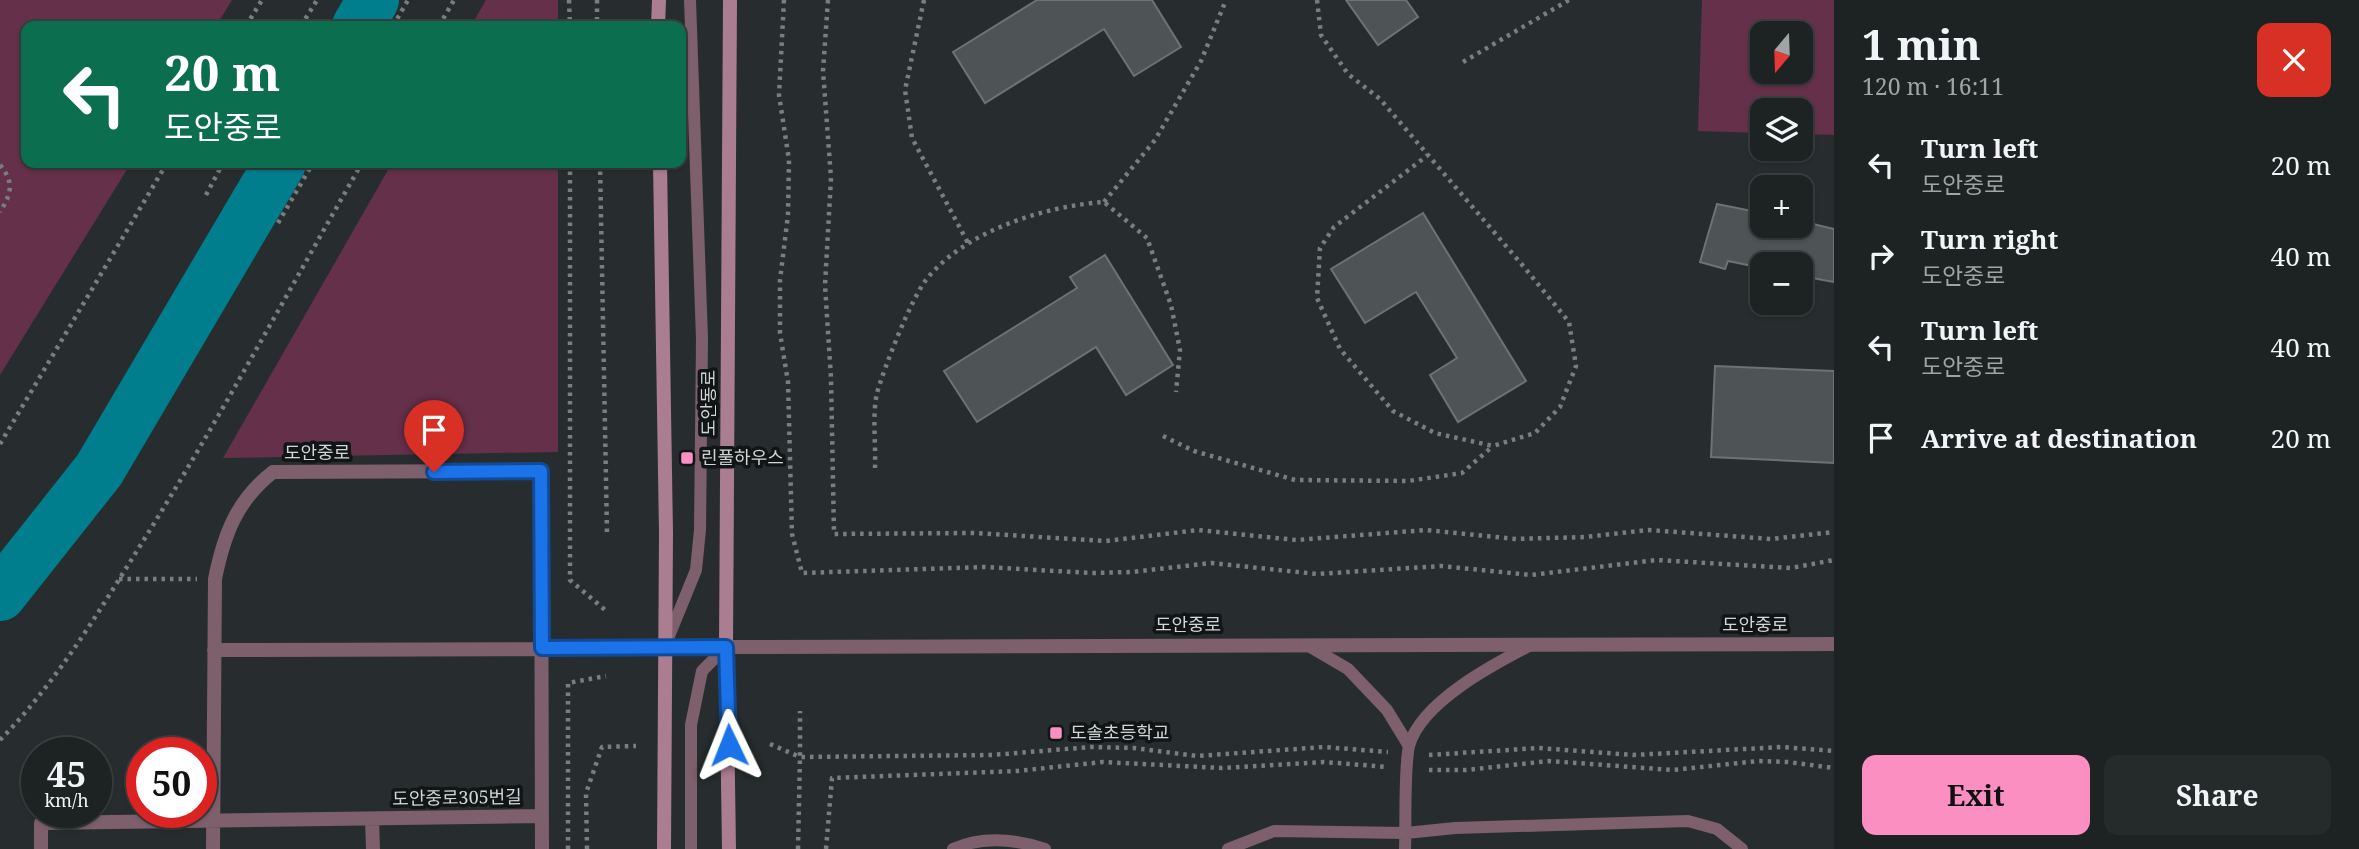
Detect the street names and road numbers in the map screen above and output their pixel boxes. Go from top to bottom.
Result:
street label: 도안동로 [696,370,720,436]
street label: 도안중로 [284,440,350,464]
street label: 도안중로 [1155,612,1221,636]
street label: 도안중로 [1722,612,1788,636]
street label: 도안중로305번길 [392,784,522,810]

